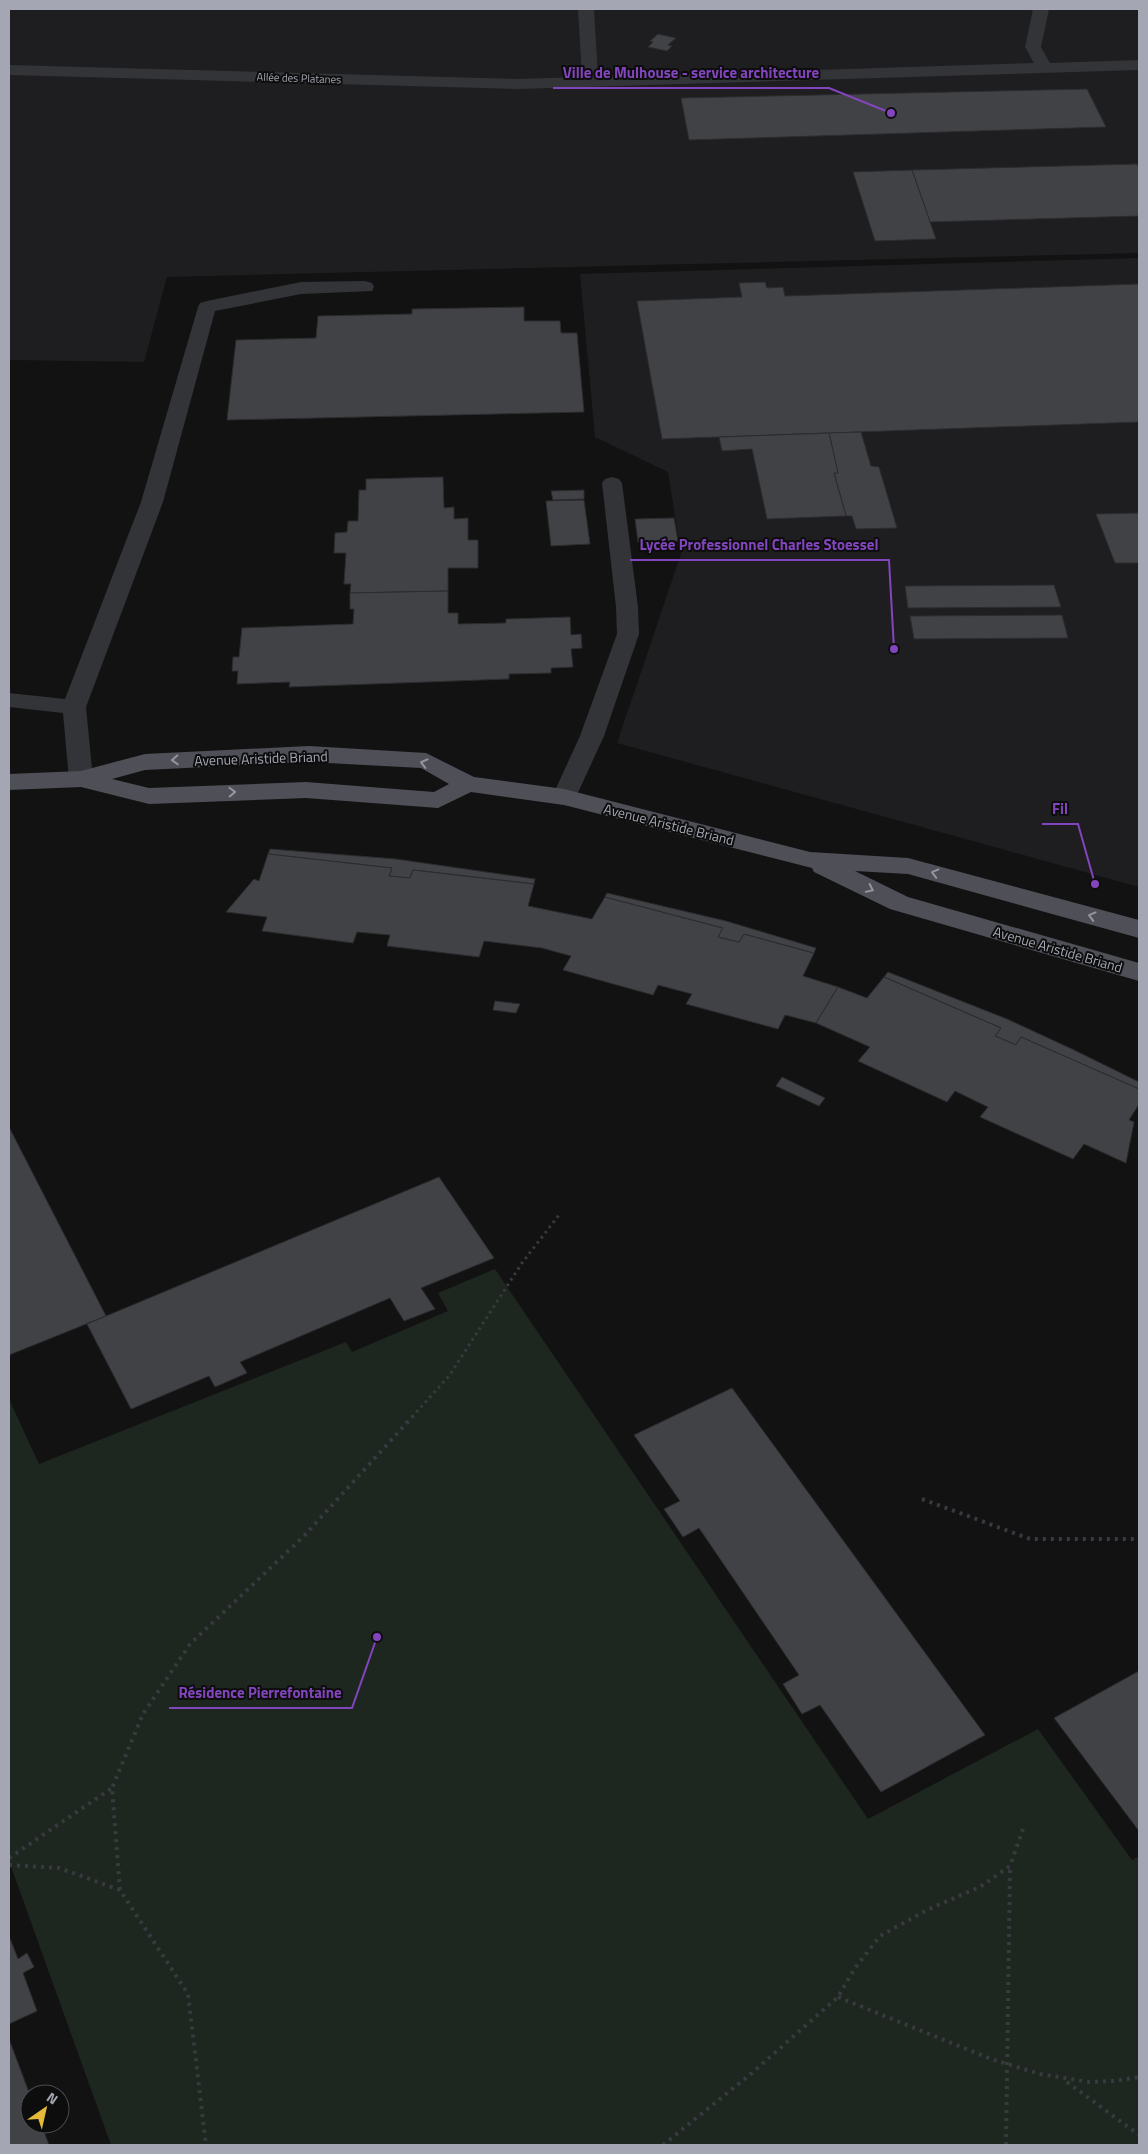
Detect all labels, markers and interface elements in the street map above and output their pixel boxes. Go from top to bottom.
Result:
callout: Ville de Mulhouse - service architecture [553,58,829,88]
text: Ville de Mulhouse - service architecture [563,61,820,84]
street label: Allée des Platanes [256,69,342,87]
callout: Lycée Professionnel Charles Stoessel [630,530,889,560]
text: Lycée Professionnel Charles Stoessel [640,533,878,556]
street label: Avenue Aristide Briand [194,745,328,771]
one-way arrow [171,755,179,766]
one-way arrow [420,758,428,769]
one-way arrow [229,787,237,798]
callout: Fil [1042,794,1078,824]
text: Fil [1052,797,1068,820]
street label: Avenue Aristide Briand [602,798,736,850]
one-way arrow [932,869,940,879]
one-way arrow [865,883,874,893]
one-way arrow [1088,911,1097,922]
street label: Avenue Aristide Briand [991,920,1125,978]
callout: Résidence Pierrefontaine [169,1678,352,1708]
text: Résidence Pierrefontaine [178,1681,342,1704]
north arrow [20,2084,70,2134]
text: N [43,2086,62,2109]

